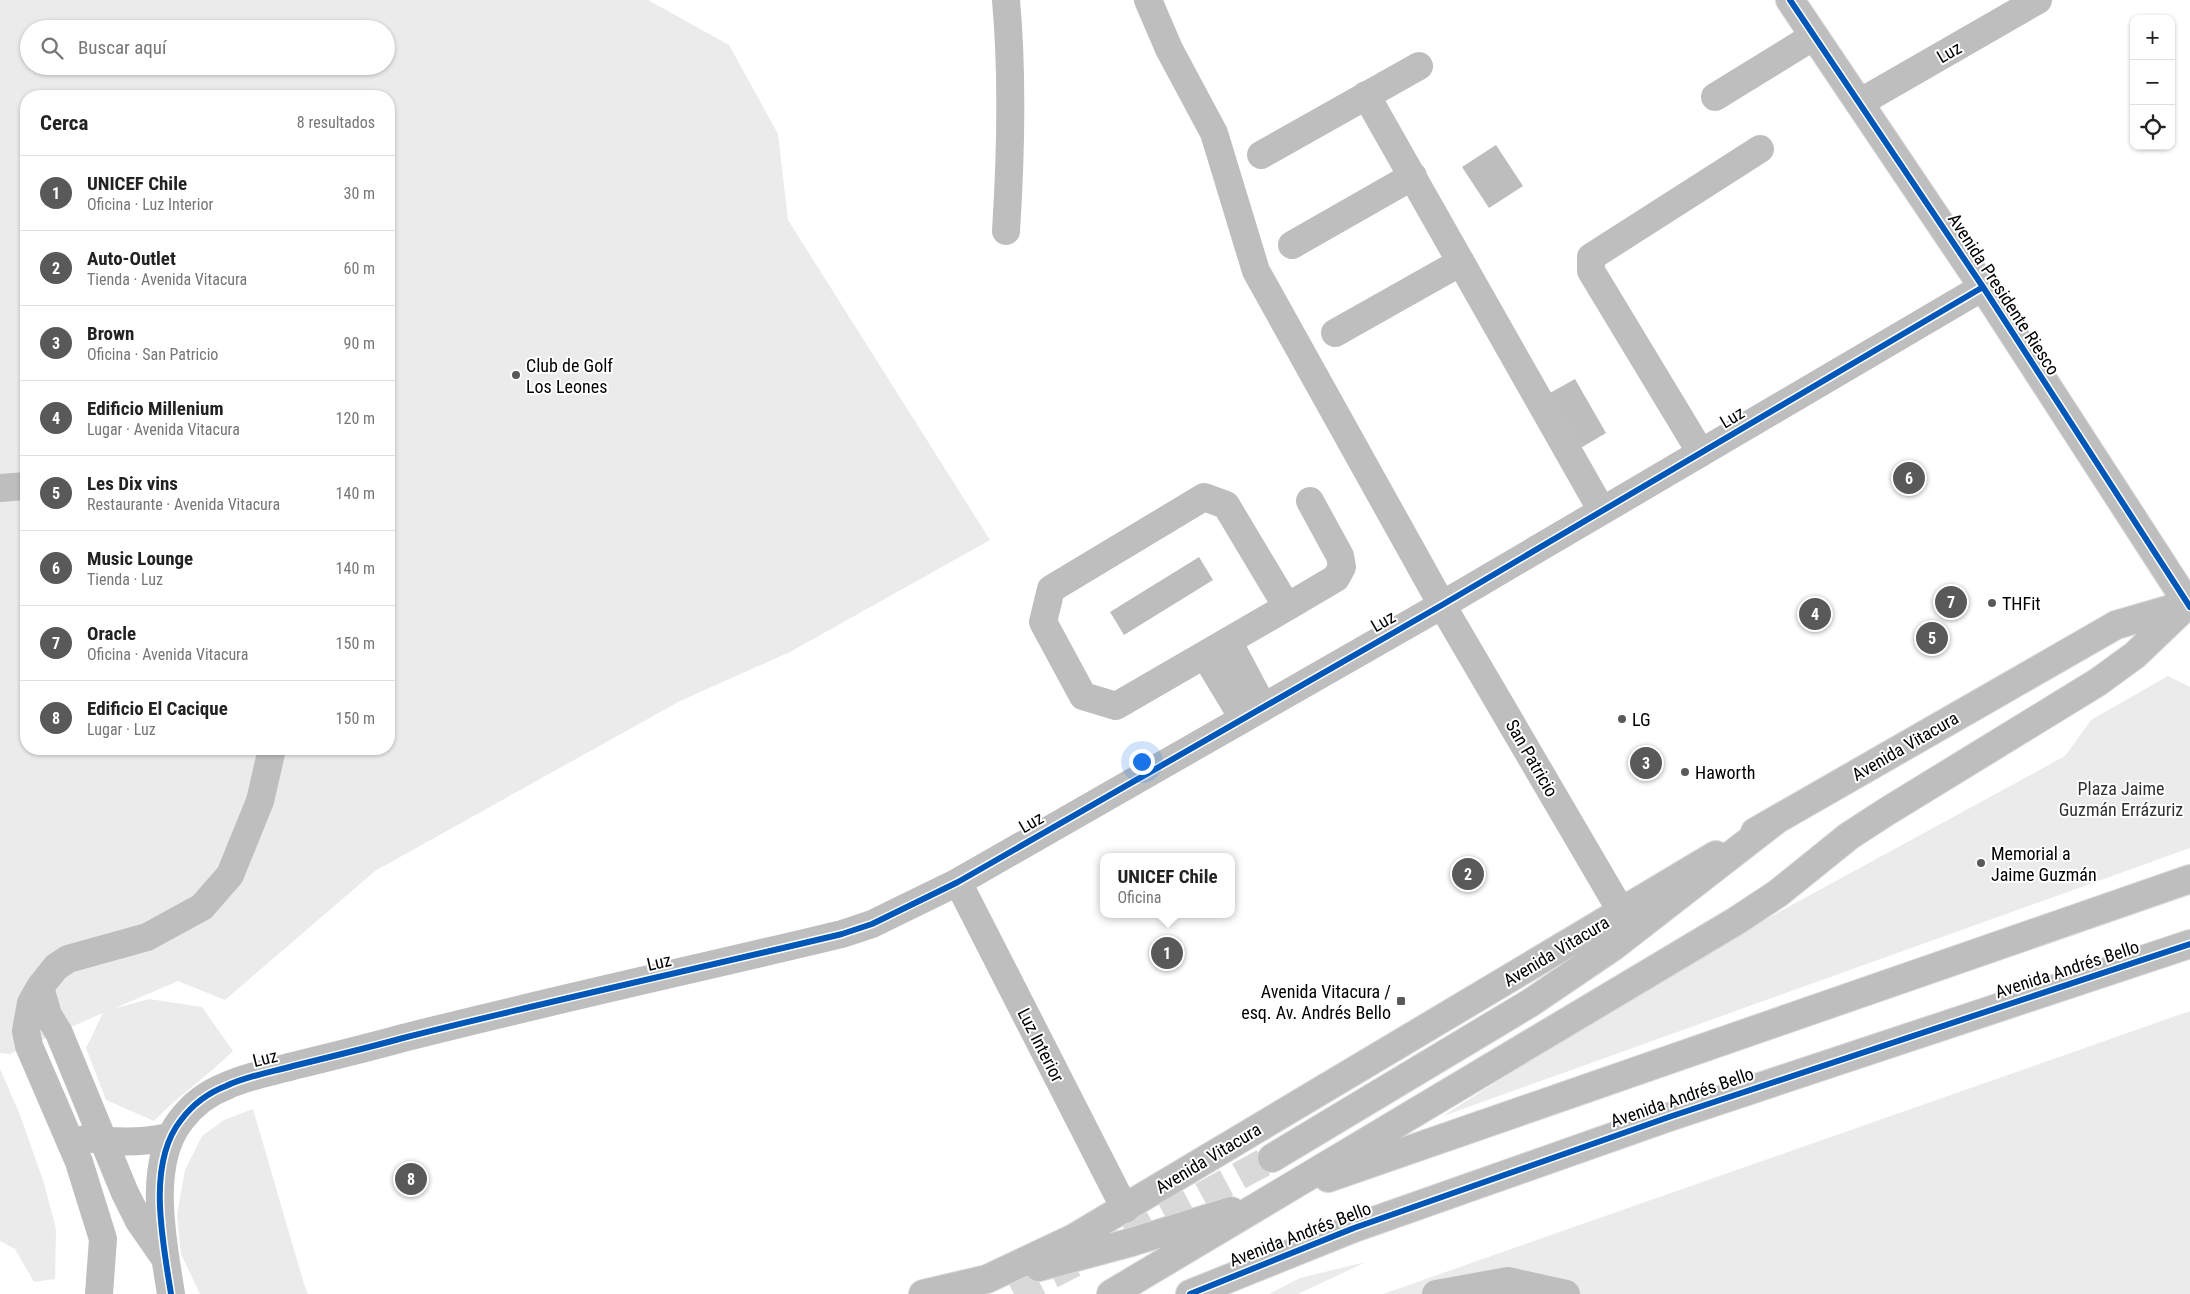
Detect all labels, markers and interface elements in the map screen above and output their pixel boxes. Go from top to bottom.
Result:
map controls [2130,15,2175,150]
button: + [2130,15,2175,60]
search box [20,20,395,75]
icon: search [38,34,66,62]
text: Buscar aquí [78,36,167,59]
street label: Luz [1933,37,1965,67]
button: − [2130,60,2175,105]
button: locate [2130,105,2175,150]
text: Cerca [40,111,88,135]
text: 8 resultados [297,113,375,132]
text: UNICEF Chile [87,172,187,195]
text: 1 [52,184,60,203]
text: 30 m [343,184,375,203]
text: Oficina · Luz Interior [87,195,213,214]
street label: Avenida Presidente Riesco [1944,209,2064,379]
text: Auto-Outlet [87,247,176,270]
text: 2 [52,259,60,278]
text: 60 m [343,259,375,278]
text: Tienda · Avenida Vitacura [87,270,247,289]
text: Brown [87,322,134,345]
text: 3 [52,334,60,353]
text: 90 m [343,334,375,353]
text: Oficina · San Patricio [87,345,218,364]
place label: Club de Golf Los Leones [526,355,613,397]
marker: Club de Golf Los Leones [510,369,522,381]
text: Edificio Millenium [87,397,224,420]
street label: Luz [1716,402,1748,432]
text: 4 [52,409,60,428]
text: 120 m [336,409,375,428]
text: Lugar · Avenida Vitacura [87,420,240,439]
pin: 6 [1893,459,1925,497]
text: Les Dix vins [87,472,178,495]
text: 5 [52,484,60,503]
text: 140 m [336,484,375,503]
text: Restaurante · Avenida Vitacura [87,495,280,514]
text: Music Lounge [87,547,193,570]
text: 6 [52,559,60,578]
text: 140 m [336,559,375,578]
text: Tienda · Luz [87,570,163,589]
pin: 7 [1935,583,1967,621]
place label: THFit [2002,593,2041,614]
pin: 4 [1799,595,1831,633]
marker: THFit [1986,597,1998,609]
street label: Luz [1367,606,1399,636]
pin: 5 [1916,619,1948,657]
text: Oracle [87,622,136,645]
text: 7 [52,634,60,653]
text: 150 m [336,634,375,653]
text: Oficina · Avenida Vitacura [87,645,248,664]
text: Edificio El Cacique [87,697,228,720]
street label: Avenida Vitacura [1848,707,1962,785]
text: 8 [52,709,60,728]
text: 150 m [336,709,375,728]
place label: LG [1632,709,1651,730]
marker: LG [1616,713,1628,725]
street label: San Patricio [1501,716,1563,800]
text: Lugar · Luz [87,720,156,739]
pin: 3 [1630,744,1662,782]
your location [1129,749,1155,775]
place label: Haworth [1695,762,1755,783]
marker: Haworth [1679,766,1691,778]
park label: Plaza Jaime Guzmán Errázuriz [2059,778,2183,820]
street label: Luz [1015,807,1047,837]
place label: Memorial a Jaime Guzmán [1991,843,2097,885]
popup [1100,853,1235,918]
pin: 2 [1452,855,1484,893]
marker: Memorial a Jaime Guzmán [1975,857,1987,869]
text: UNICEF Chile [1117,865,1218,888]
text: Oficina [1117,888,1161,907]
street label: Avenida Vitacura [1499,911,1613,991]
pin: 1 [1151,934,1183,972]
street label: Avenida Andrés Bello [1992,936,2142,1002]
street label: Luz [645,949,674,975]
place label: Avenida Vitacura / esq. Av. Andrés Bello [1241,981,1391,1023]
marker: Avenida Vitacura / esq. Av. Andrés Bello [1395,995,1407,1007]
street label: Luz Interior [1013,1005,1069,1086]
street label: Luz [250,1045,280,1071]
street label: Avenida Andrés Bello [1608,1063,1756,1131]
street label: Avenida Vitacura [1151,1118,1265,1198]
pin: 8 [395,1160,427,1198]
street label: Avenida Andrés Bello [1226,1197,1374,1271]

